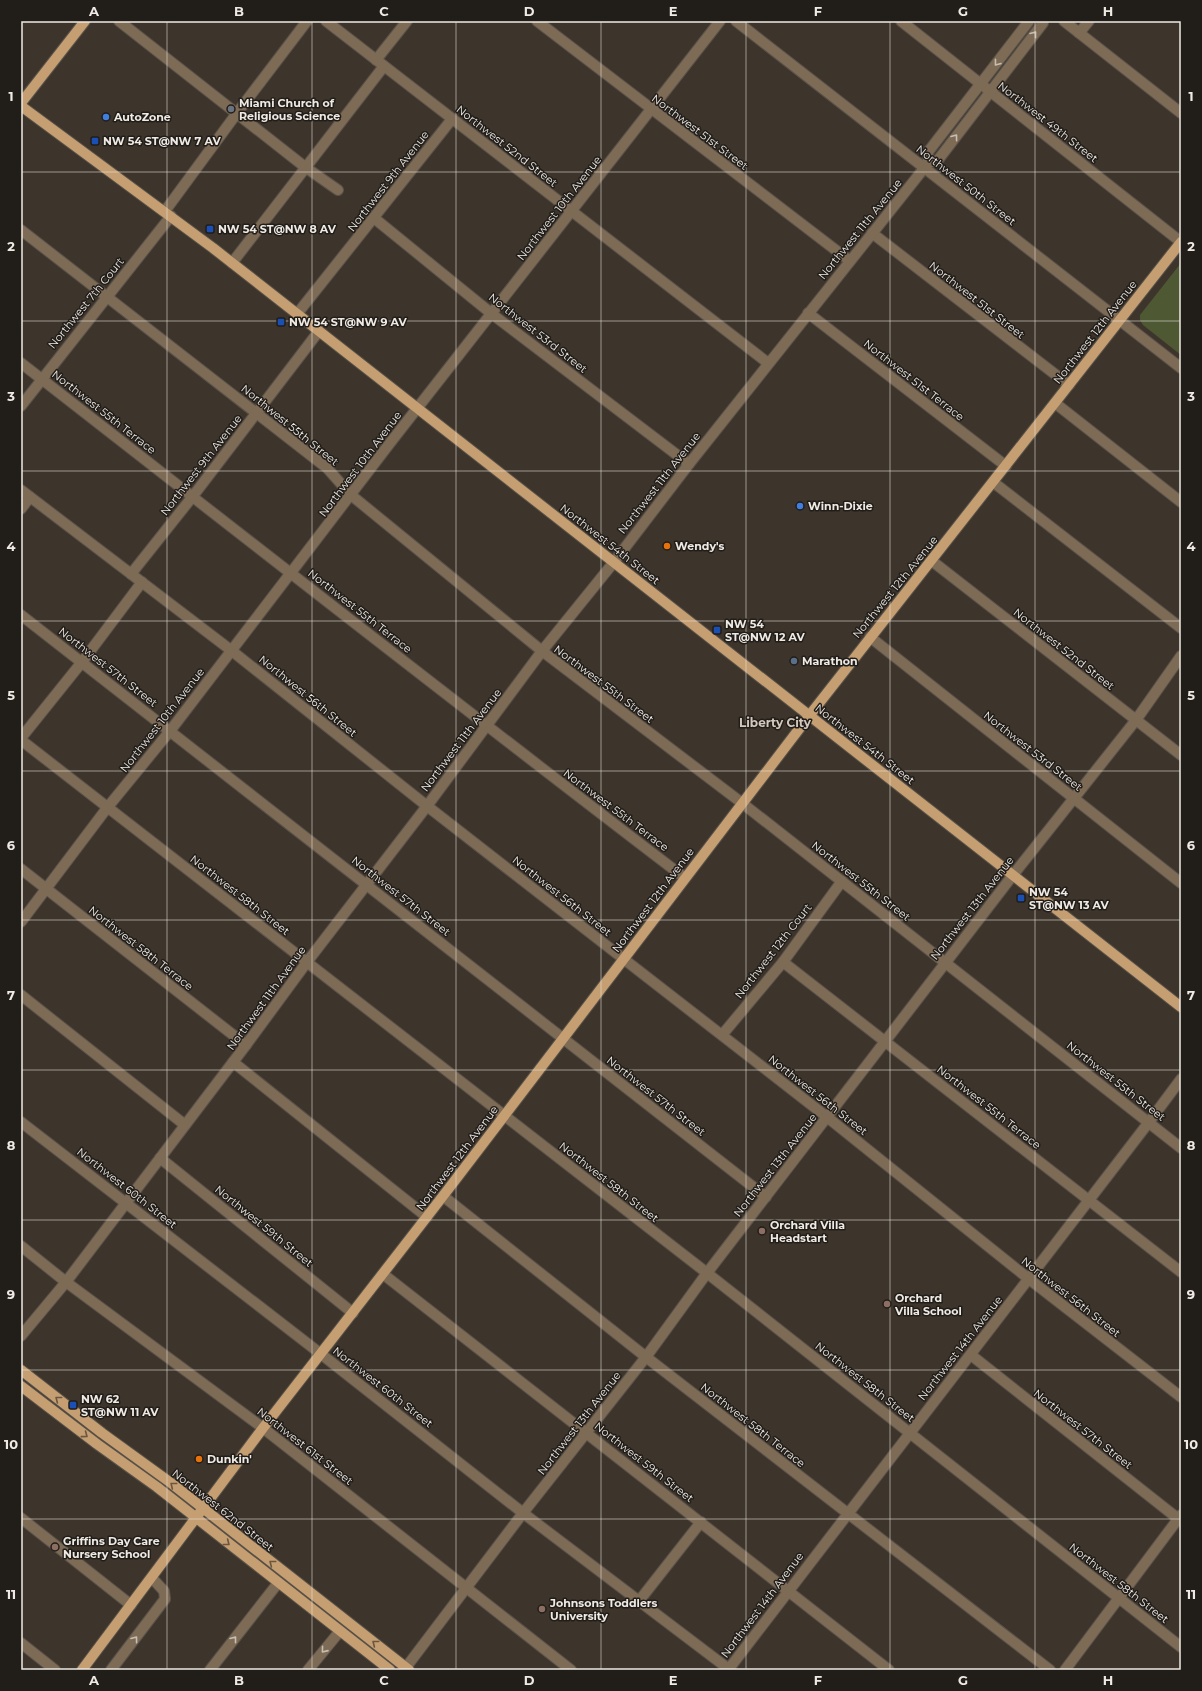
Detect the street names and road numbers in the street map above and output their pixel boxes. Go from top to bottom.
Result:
street label: Northwest 49th Street [995,79,1101,166]
street label: Northwest 51st Street [649,91,751,173]
street label: Northwest 52nd Street [454,102,561,190]
street label: Northwest 9th Avenue [344,127,432,234]
street label: Northwest 50th Street [913,142,1019,229]
street label: Northwest 10th Avenue [514,153,604,263]
street label: Northwest 11th Avenue [815,176,905,282]
street label: Northwest 7th Court [45,254,127,351]
street label: Northwest 51st Street [926,258,1028,342]
street label: Northwest 12th Avenue [1050,277,1140,387]
street label: Northwest 53rd Street [486,290,591,376]
street label: Northwest 51st Terrace [861,336,967,424]
street label: Northwest 55th Terrace [49,367,159,457]
street label: Northwest 55th Street [238,381,342,469]
street label: Northwest 10th Avenue [316,408,405,520]
street label: Northwest 9th Avenue [157,411,245,518]
street label: Northwest 11th Avenue [615,429,703,537]
street label: Northwest 54th Street [557,501,663,588]
street label: Northwest 12th Avenue [849,533,941,641]
street label: Northwest 55th Terrace [305,566,415,656]
street label: Northwest 52nd Street [1011,605,1118,693]
street label: Northwest 57th Street [56,624,161,710]
street label: Northwest 55th Street [551,642,657,726]
street label: Northwest 56th Street [256,652,360,740]
street label: Northwest 10th Avenue [117,665,207,775]
street label: Northwest 11th Avenue [418,685,505,794]
street label: Northwest 54th Street [812,701,918,788]
street label: Northwest 53rd Street [981,708,1086,794]
street label: Northwest 55th Terrace [561,766,672,854]
street label: Northwest 55th Street [809,838,914,924]
street label: Northwest 12th Avenue [609,845,697,955]
street label: Northwest 58th Street [187,852,293,939]
street label: Northwest 57th Street [349,853,454,939]
street label: Northwest 56th Street [510,853,615,939]
street label: Northwest 13th Avenue [927,853,1017,963]
street label: Northwest 12th Court [731,900,815,1001]
street label: Northwest 58th Terrace [86,903,196,993]
street label: Northwest 11th Avenue [224,943,309,1053]
street label: Northwest 55th Street [1064,1038,1169,1124]
street label: Northwest 56th Street [766,1052,871,1138]
street label: Northwest 57th Street [604,1053,709,1139]
street label: Northwest 55th Terrace [934,1062,1044,1152]
street label: Northwest 12th Avenue [413,1103,501,1213]
street label: Northwest 13th Avenue [730,1110,820,1220]
street label: Northwest 58th Street [556,1139,662,1226]
street label: Northwest 60th Street [74,1145,180,1232]
street label: Northwest 59th Street [212,1182,316,1270]
street label: Northwest 56th Street [1019,1254,1124,1340]
street label: Northwest 14th Avenue [915,1293,1005,1403]
street label: Northwest 58th Street [812,1339,918,1426]
street label: Northwest 60th Street [330,1344,436,1431]
street label: Northwest 13th Avenue [534,1368,624,1478]
street label: Northwest 58th Terrace [698,1380,808,1470]
street label: Northwest 57th Street [1031,1386,1136,1472]
street label: Northwest 61st Street [254,1404,356,1488]
street label: Northwest 59th Street [592,1419,697,1505]
street label: Northwest 62nd Street [169,1466,277,1554]
street label: Northwest 58th Street [1066,1540,1172,1627]
street label: Northwest 14th Avenue [718,1549,806,1661]

